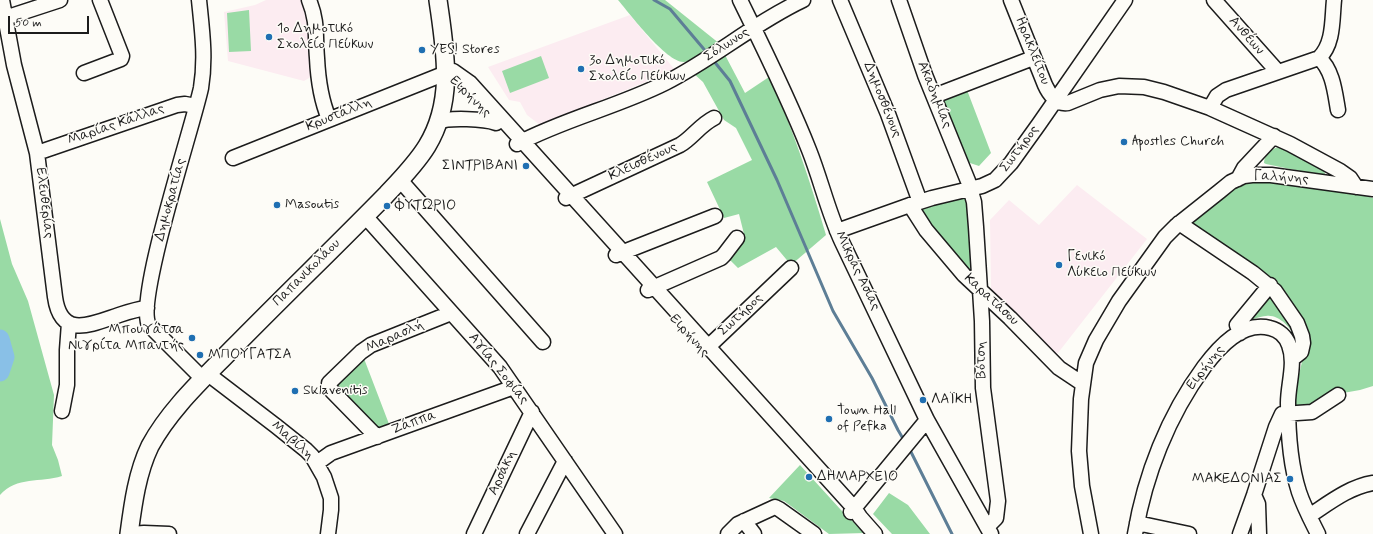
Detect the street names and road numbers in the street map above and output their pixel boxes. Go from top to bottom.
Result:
street label: Ανθέων [1225,13,1267,59]
street label: Ηρακλείτου [1011,15,1053,87]
street label: Σόλωνος [701,24,753,66]
street label: Ακαδημίας [913,59,955,131]
street label: Δημοσθένους [859,60,905,140]
street label: Ειρήνης [446,73,494,121]
street label: Κρυστάλλη [304,94,374,136]
street label: Μαρίας Κάλλας [65,101,167,149]
street label: Σωτήρος [997,122,1043,176]
street label: Κλεισθένους [606,139,680,185]
street label: Δημοκρατίας [152,157,190,243]
street label: Ελευθερίας [31,167,57,239]
street label: Γαλήνης [1253,168,1309,188]
street label: Μικράς Ασίας [831,229,883,313]
street label: Παπανικολάου [270,236,344,310]
street label: Καρατάσου [960,270,1022,330]
street label: Σωτήρος [715,290,767,340]
street label: Ειρήνης [665,311,713,361]
street label: Μαρασλή [364,317,426,357]
street label: Αγίας Σοφίας [464,330,532,408]
street label: Βότση [973,341,991,379]
street label: Ειρήνης [1183,342,1229,394]
street label: Ζάππα [389,407,439,439]
street label: Μαβίλη [267,418,317,464]
street label: Αρσάκη [485,448,521,498]

